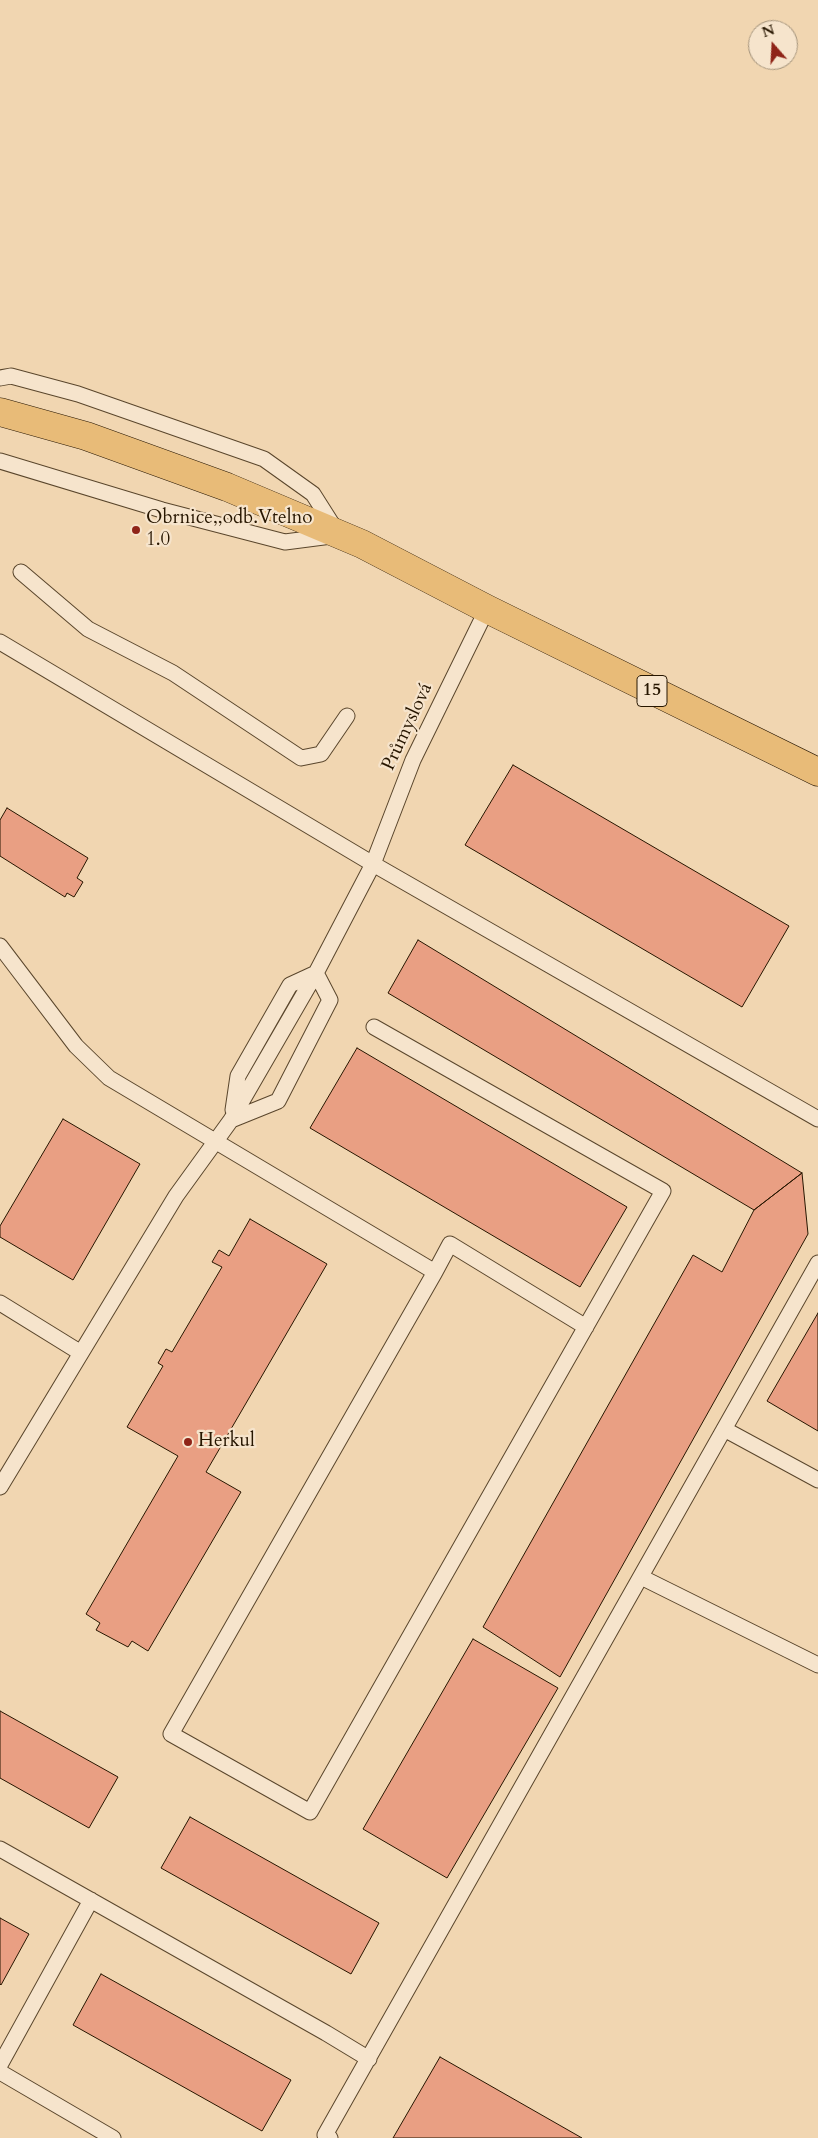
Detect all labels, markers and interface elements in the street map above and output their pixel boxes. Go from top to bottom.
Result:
north arrow [748,20,798,70]
text: N [759,20,777,42]
place label: Obrnice,,odb.Vtelno 1.0 [146,508,313,552]
marker: Obrnice,,odb.Vtelno 1.0 [130,524,142,536]
road number: 15 [637,676,667,706]
street label: Průmyslová [378,680,438,774]
place label: Herkul [198,1431,255,1453]
marker: Herkul [182,1436,194,1448]

